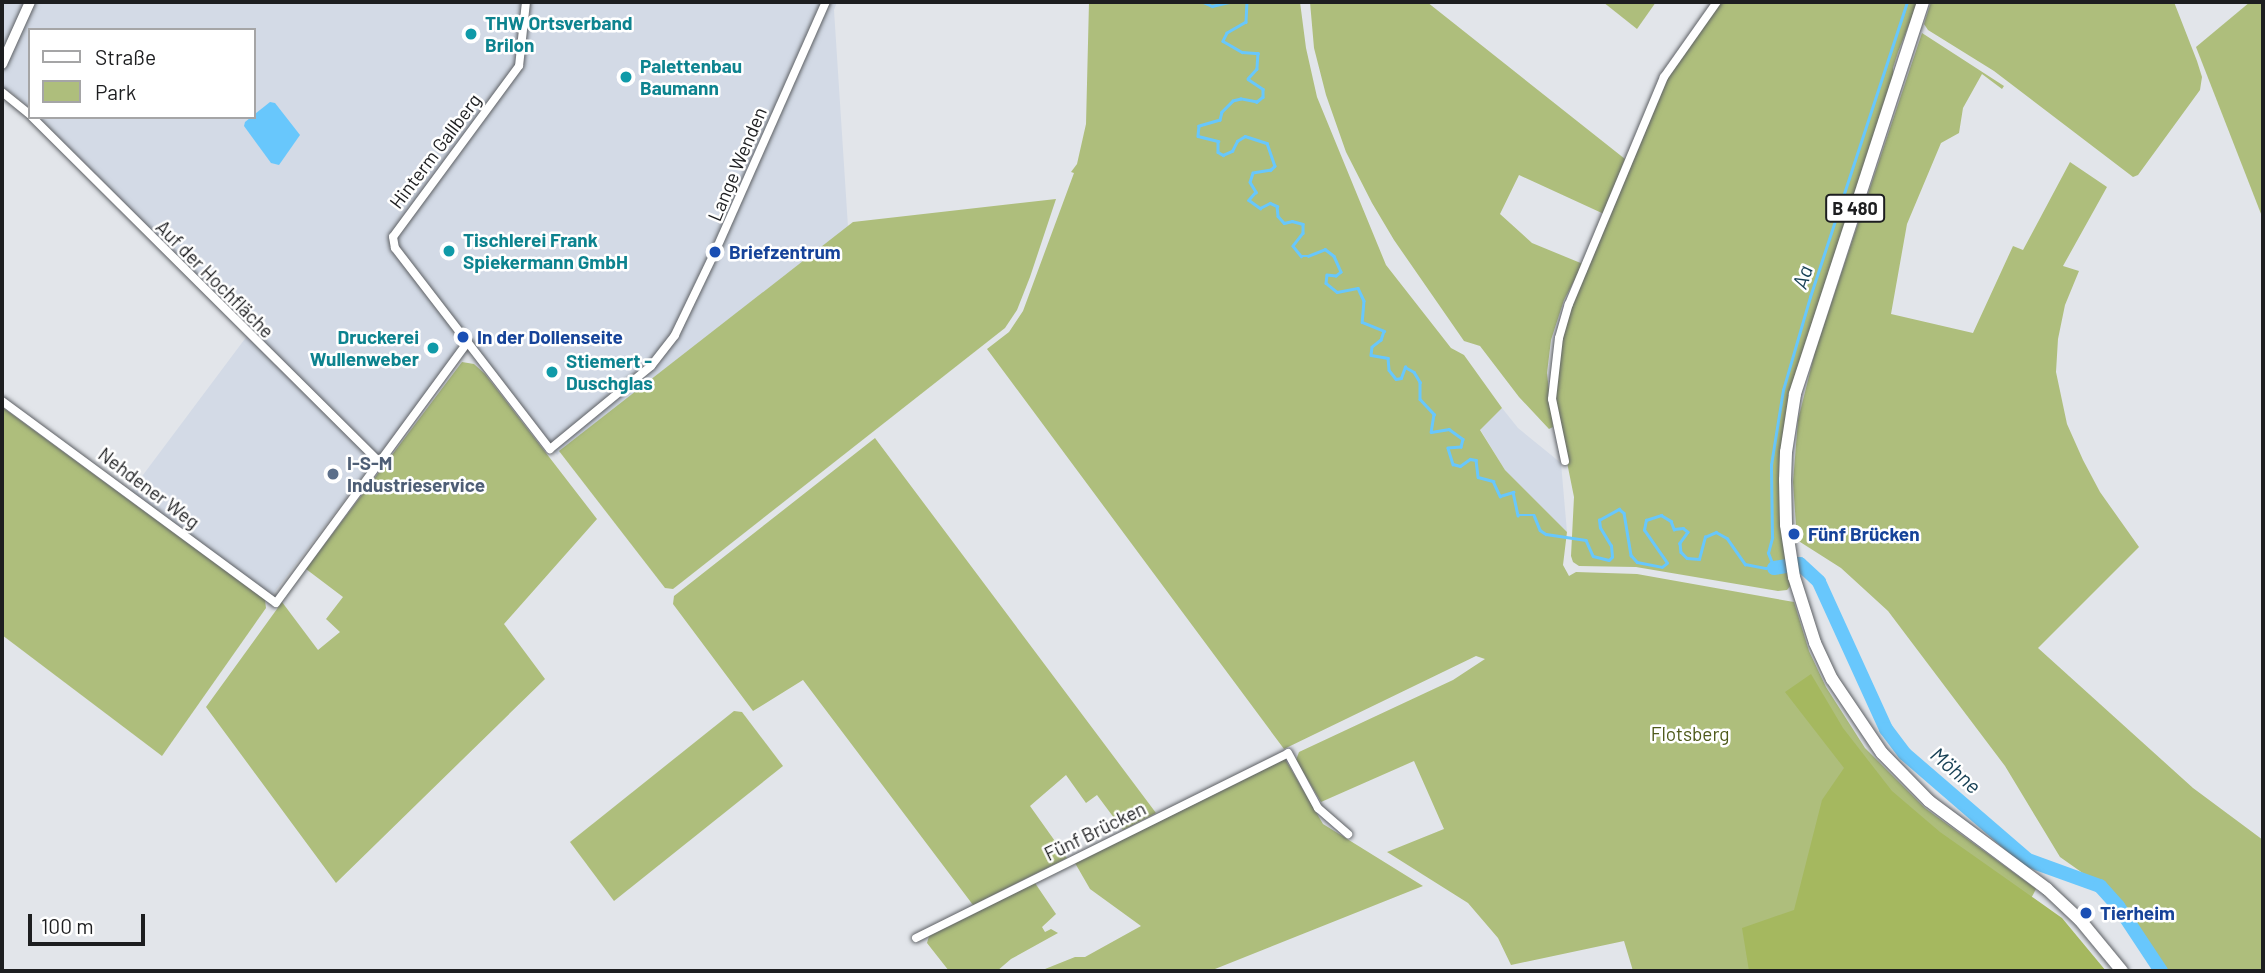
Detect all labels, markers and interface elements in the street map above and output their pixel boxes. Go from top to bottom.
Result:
place label: THW Ortsverband Brilon [485,12,633,56]
marker: THW Ortsverband Brilon [463,26,479,42]
legend [28,28,256,119]
text: Straße [95,44,156,69]
place label: Palettenbau Baumann [640,55,742,99]
marker: Palettenbau Baumann [618,69,634,85]
text: Park [95,79,136,104]
street label: Hinterm Gallberg [384,89,486,213]
street label: Lange Wenden [703,104,771,224]
road number: B 480 [1824,194,1886,223]
street label: Auf der Hochfläche [151,215,279,343]
place label: Tischlerei Frank Spiekermann GmbH [463,229,628,273]
place label: Briefzentrum [729,241,841,263]
marker: Tischlerei Frank Spiekermann GmbH [441,243,457,259]
marker: Briefzentrum [707,244,723,260]
water label: Aa [1786,262,1818,292]
place label: Druckerei Wullenweber [310,326,419,370]
place label: In der Dollenseite [477,326,623,348]
marker: In der Dollenseite [455,329,471,345]
marker: Druckerei Wullenweber [425,340,441,356]
place label: Stiemert - Duschglas [566,350,653,394]
marker: Stiemert - Duschglas [544,364,560,380]
street label: Nehdener Weg [94,443,204,533]
place label: I-S-M Industrieservice [347,452,485,496]
marker: I-S-M Industrieservice [325,466,341,482]
place label: Fünf Brücken [1808,523,1920,545]
marker: Fünf Brücken [1786,526,1802,542]
park label: Flotsberg [1651,723,1729,745]
water label: Möhne [1926,741,1986,799]
street label: Fünf Brücken [1041,797,1149,865]
scale bar [32,900,149,944]
place label: Tierheim [2100,902,2175,924]
marker: Tierheim [2078,905,2094,921]
text: 100 m [41,913,94,938]

